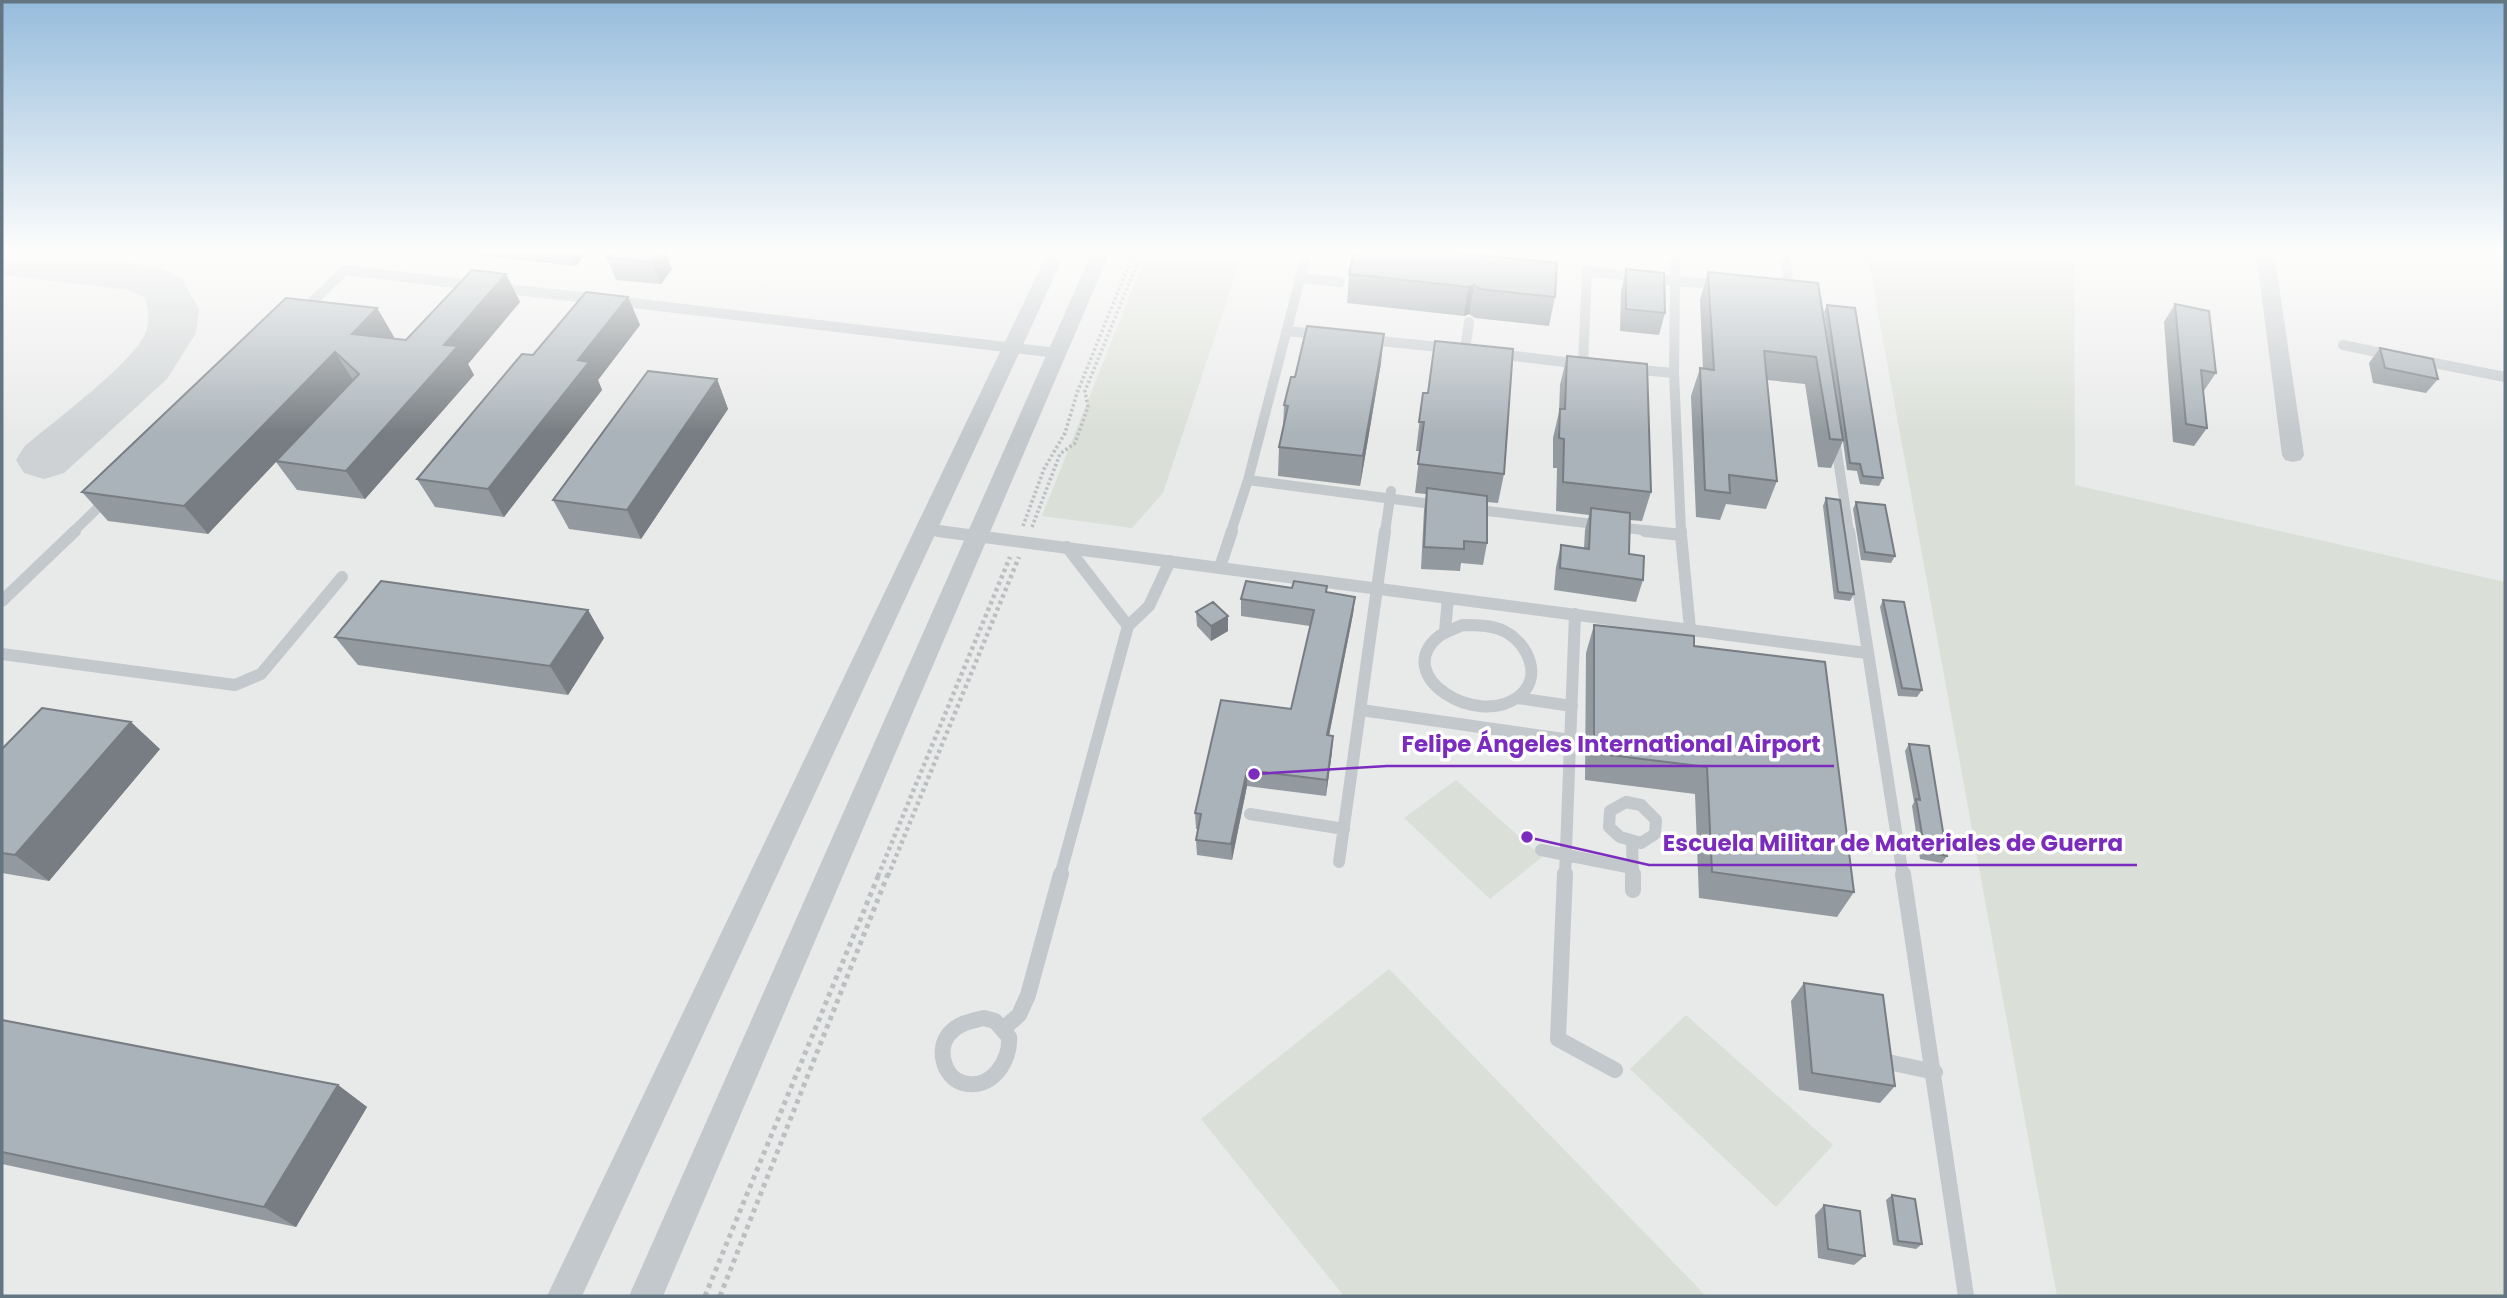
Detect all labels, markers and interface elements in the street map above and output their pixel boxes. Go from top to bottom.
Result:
callout: Felipe Ángeles International Airport [1387,722,1834,766]
text: Felipe Ángeles International Airport [1401,728,1821,760]
callout: Escuela Militar de Materiales de Guerra [1649,821,2137,865]
text: Escuela Militar de Materiales de Guerra [1663,827,2123,859]

